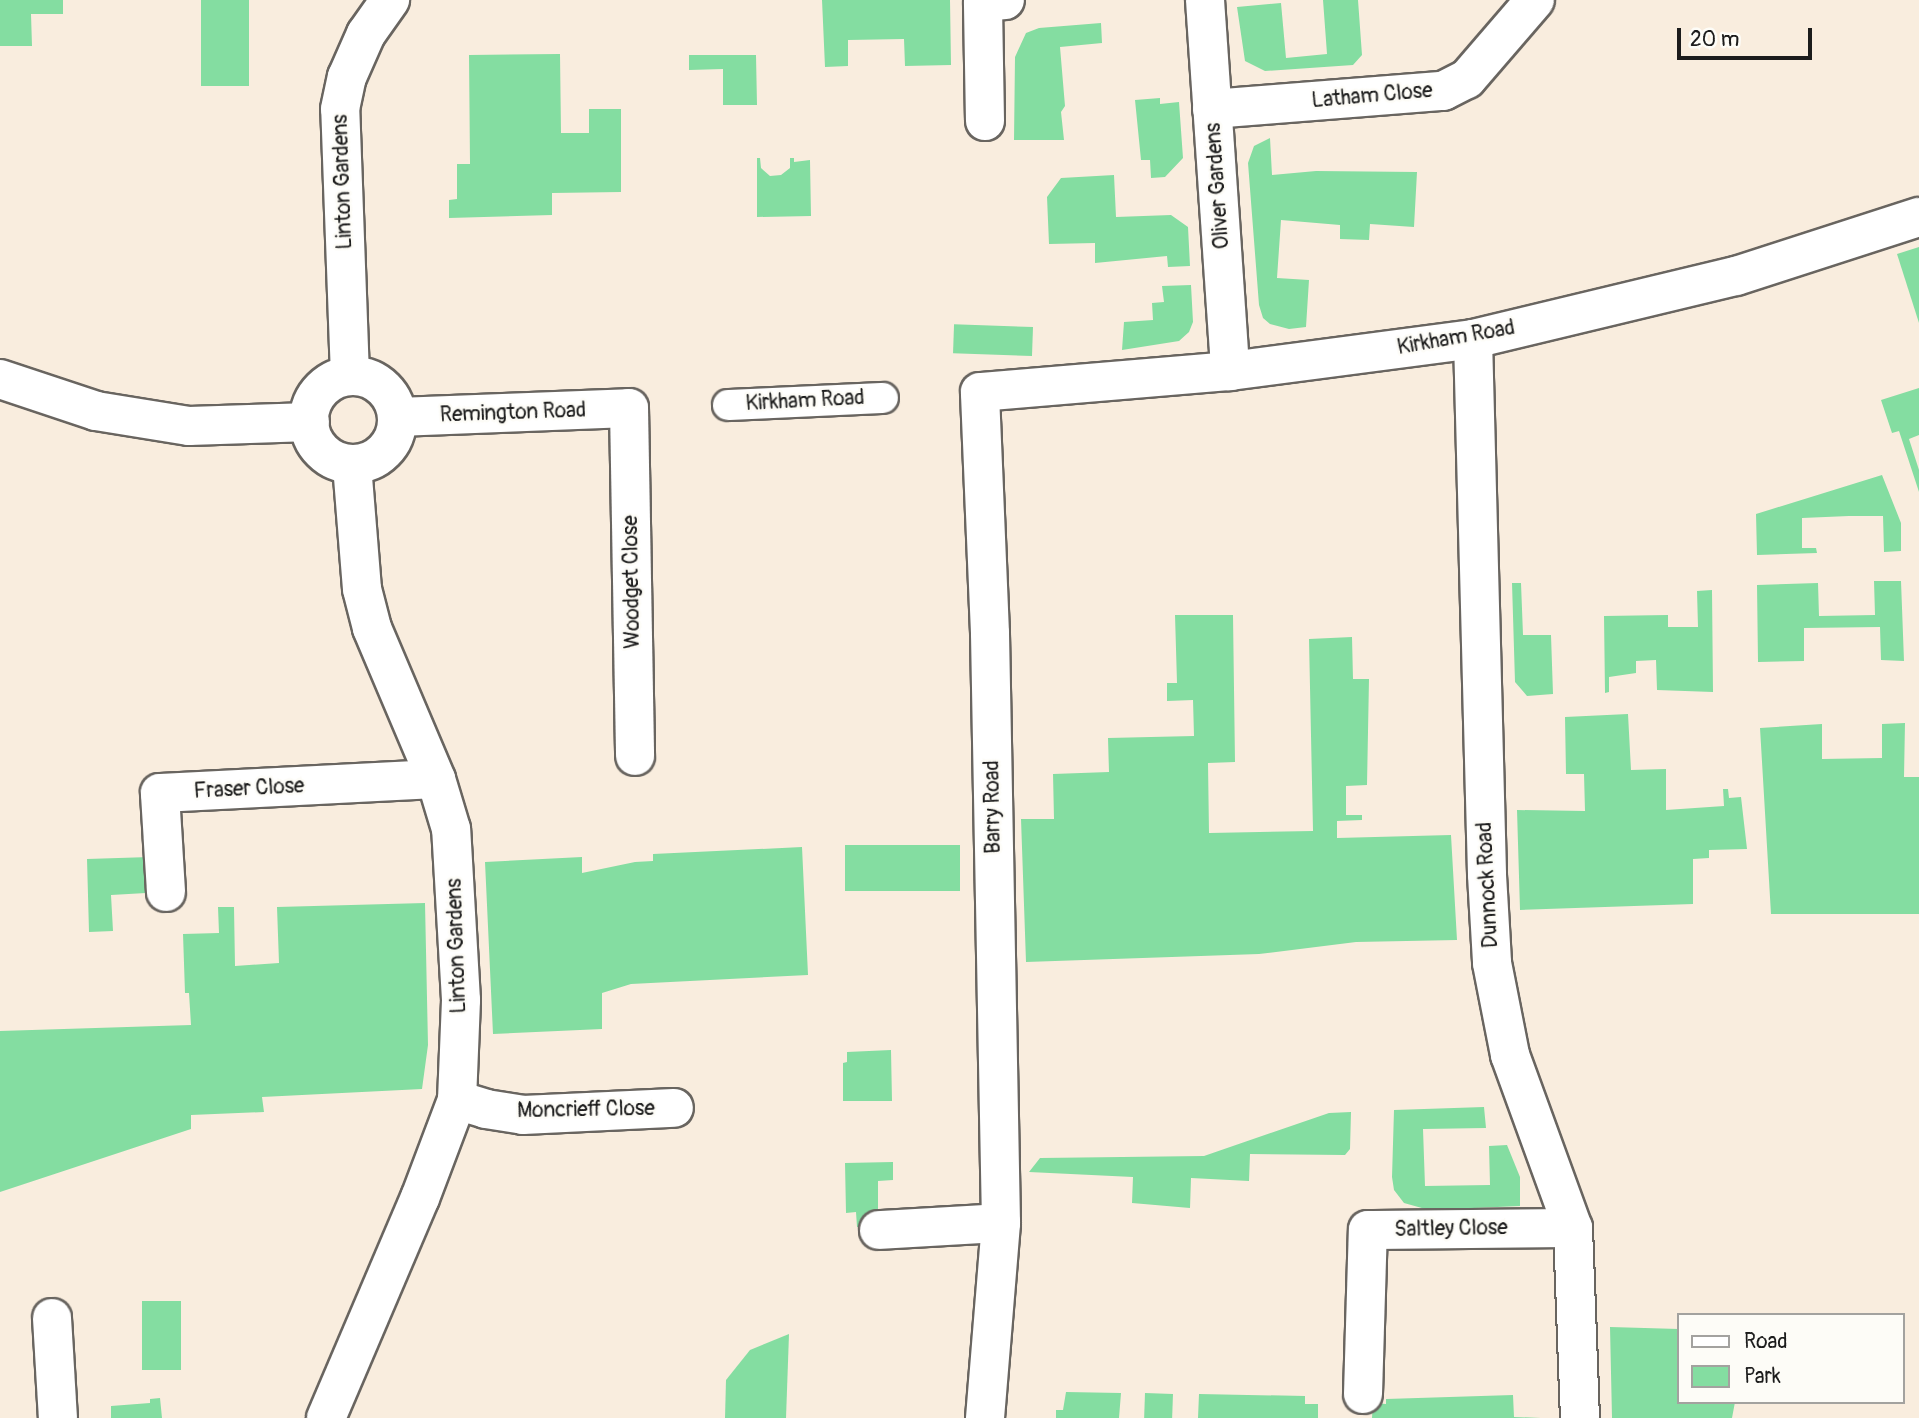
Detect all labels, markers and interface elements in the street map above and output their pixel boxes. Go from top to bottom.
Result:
scale bar [1681,14,1816,58]
text: 20 m [1690,26,1739,53]
street label: Latham Close [1311,78,1433,114]
street label: Linton Gardens [328,114,358,250]
street label: Oliver Gardens [1201,122,1235,250]
street label: Kirkham Road [1395,315,1517,361]
street label: Kirkham Road [745,385,865,417]
street label: Remington Road [439,398,587,428]
street label: Woodget Close [618,515,646,649]
street label: Barry Road [980,760,1006,854]
street label: Fraser Close [193,774,305,804]
street label: Dunnock Road [1472,821,1504,949]
street label: Linton Gardens [442,878,472,1014]
street label: Moncrieff Close [517,1096,655,1124]
street label: Saltley Close [1394,1215,1508,1243]
legend [1678,1313,1905,1404]
text: Road [1744,1328,1788,1355]
text: Park [1744,1363,1781,1390]

